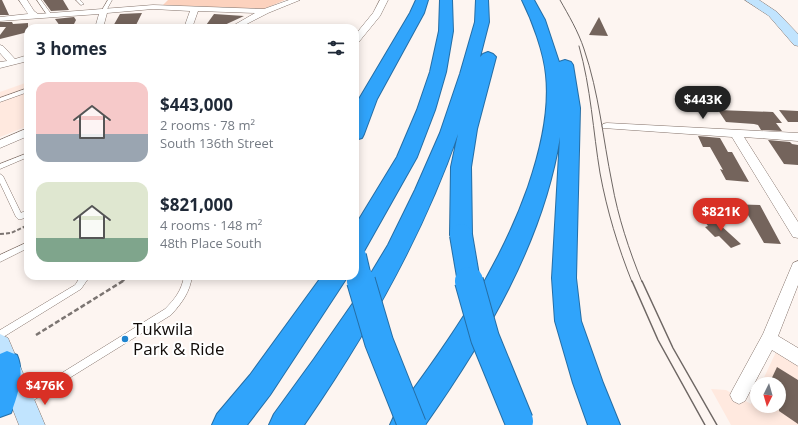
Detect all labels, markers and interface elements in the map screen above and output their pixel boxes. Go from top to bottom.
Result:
text: 3 homes [36,37,107,60]
icon: filters [325,37,347,59]
pin: $443K [675,86,731,120]
text: $443K [684,90,722,108]
text: $443,000 [160,93,233,116]
icon: home [68,98,116,146]
text: 2 rooms · 78 m² [160,116,255,134]
text: South 136th Street [160,134,274,152]
text: $821,000 [160,193,233,216]
icon: home [68,198,116,246]
pin: $821K [693,198,749,232]
text: $821K [702,202,740,220]
text: 4 rooms · 148 m² [160,216,262,234]
text: 48th Place South [160,234,262,252]
place label: Tukwila Park & Ride [133,317,225,360]
marker: Tukwila Park & Ride [120,334,130,344]
pin: $476K [17,372,73,406]
text: $476K [26,376,64,394]
north arrow [750,377,786,413]
map controls [750,377,786,413]

